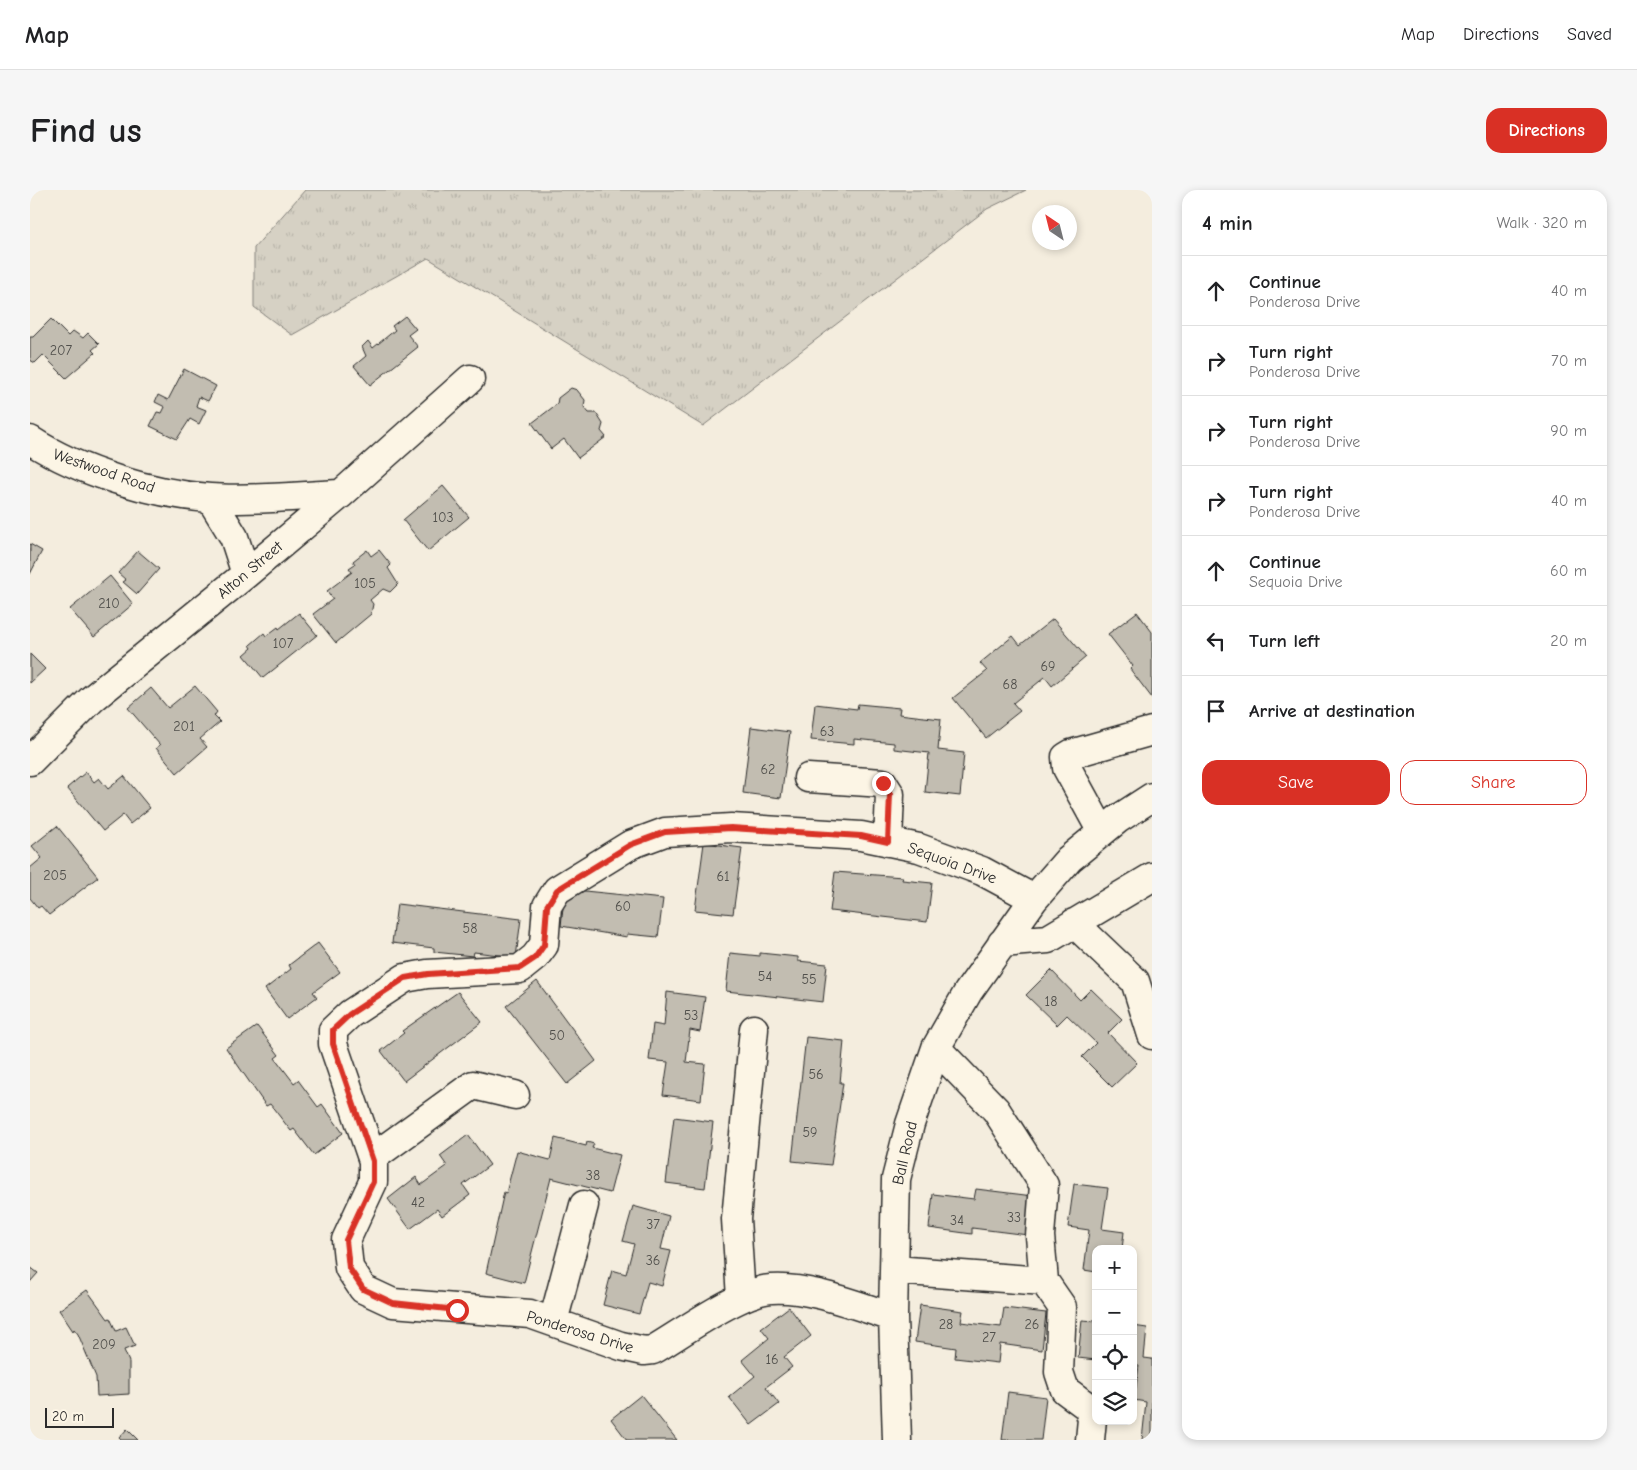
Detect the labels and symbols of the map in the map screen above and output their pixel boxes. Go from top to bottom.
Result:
north arrow [1032,205,1077,250]
house number: 207 [50,342,73,359]
street label: Westwood Road [51,445,157,497]
house number: 103 [432,509,454,526]
street label: Alton Street [214,537,287,602]
house number: 105 [354,575,376,592]
house number: 210 [98,595,120,612]
house number: 107 [273,635,294,652]
house number: 69 [1040,658,1056,675]
house number: 68 [1003,676,1017,693]
house number: 201 [173,718,195,735]
house number: 63 [820,723,834,740]
house number: 62 [761,761,775,778]
route end [872,772,895,795]
street label: Sequoia Drive [905,839,999,887]
house number: 205 [43,867,67,884]
house number: 61 [716,868,730,885]
house number: 60 [615,898,631,915]
house number: 58 [463,920,477,937]
house number: 54 [758,968,772,985]
house number: 55 [801,971,817,988]
house number: 18 [1045,993,1057,1010]
house number: 53 [684,1007,698,1024]
house number: 50 [549,1027,565,1044]
house number: 56 [808,1066,824,1083]
street label: Ball Road [889,1119,921,1187]
house number: 59 [802,1124,818,1141]
house number: 38 [586,1167,600,1184]
house number: 42 [411,1194,425,1211]
house number: 33 [1007,1209,1021,1226]
house number: 34 [950,1212,964,1229]
house number: 37 [646,1216,660,1233]
house number: 36 [646,1252,660,1269]
route start [446,1299,469,1322]
street label: Ponderosa Drive [524,1307,636,1357]
house number: 28 [939,1316,953,1333]
house number: 26 [1025,1316,1039,1333]
house number: 27 [982,1329,996,1346]
house number: 209 [92,1336,116,1353]
house number: 16 [765,1351,779,1368]
scale bar [45,1405,114,1428]

